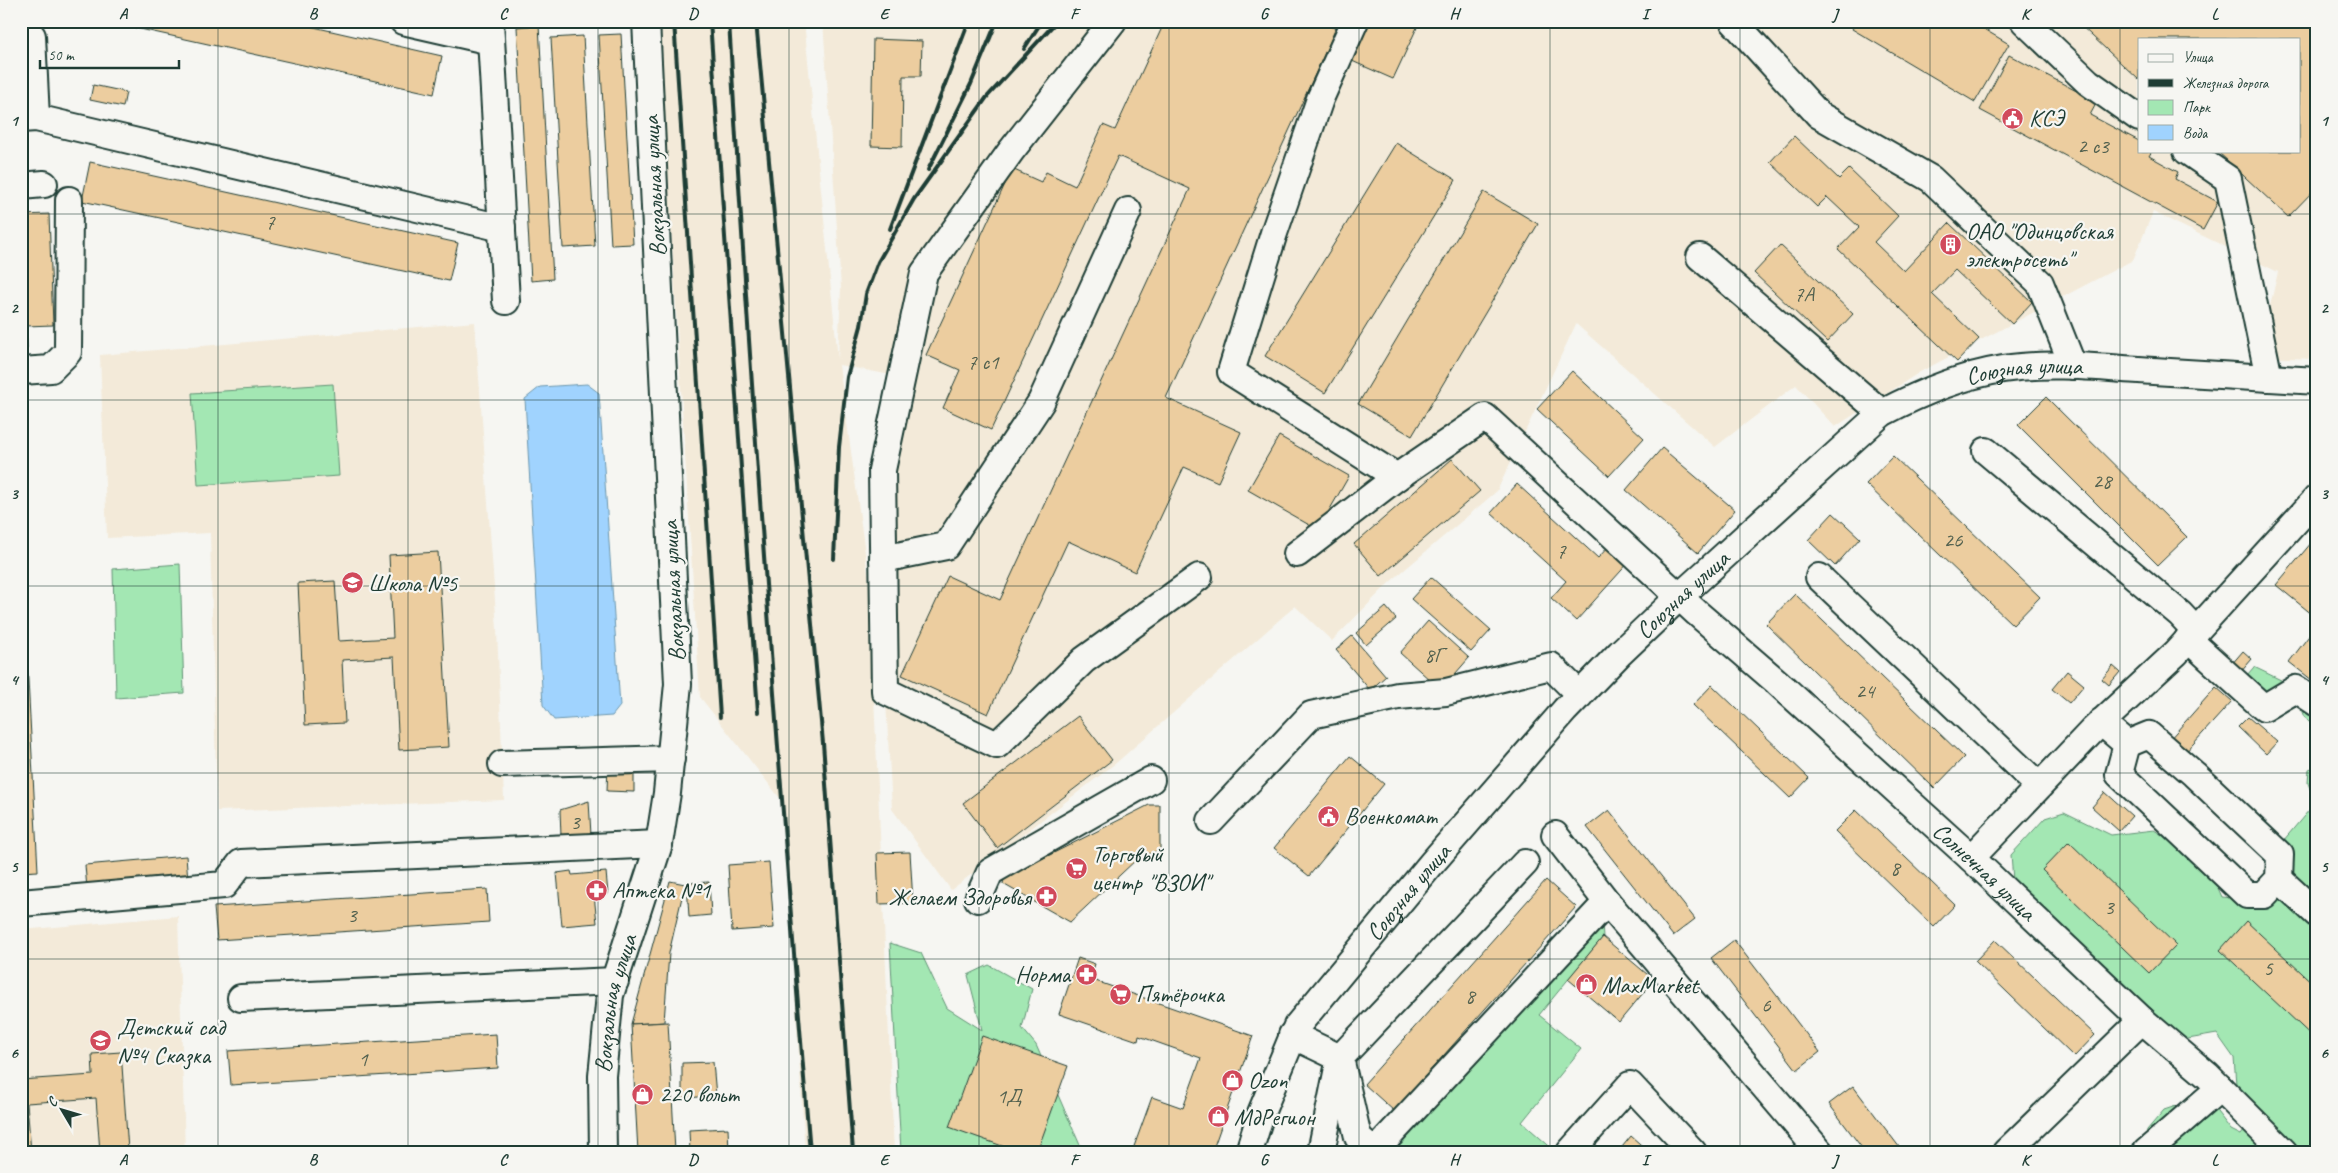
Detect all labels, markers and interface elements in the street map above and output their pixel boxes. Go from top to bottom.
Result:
text: A [119,4,129,24]
text: B [309,4,319,24]
text: C [499,4,509,24]
text: D [688,4,699,24]
text: E [880,4,891,24]
text: F [1070,4,1081,24]
text: G [1260,4,1270,24]
text: H [1449,4,1461,24]
text: I [1642,4,1652,24]
text: J [1831,4,1840,24]
text: K [2021,4,2033,24]
text: L [2212,4,2220,24]
scale bar [40,38,179,70]
legend [2138,38,2300,152]
text: 50 m [48,46,75,65]
text: Улица [2183,48,2214,67]
text: Железная дорога [2183,74,2270,93]
text: Парк [2183,98,2211,117]
place label: КСЭ [2029,103,2066,133]
public building icon: КСЭ [2001,106,2025,130]
text: 1 [10,111,19,131]
text: 1 [2320,111,2329,131]
street label: Вокзальная улица [635,113,673,257]
text: Вода [2183,124,2208,143]
house number: 2 с3 [2077,133,2110,159]
house number: 7 [265,209,276,235]
place label: ОАО "Одинцовская электросеть" [1966,216,2115,274]
building icon: ОАО "Одинцовская электросеть" [1938,233,1962,257]
house number: 7А [1794,281,1815,307]
text: 2 [10,298,19,318]
text: 2 [2320,298,2329,318]
house number: 7 с1 [967,349,1000,375]
street label: Союзная улица [1962,350,2084,392]
house number: 28 [2093,468,2114,494]
text: 3 [10,484,19,504]
text: 3 [2320,484,2329,504]
street label: Вокзальная улица [654,518,692,662]
house number: 26 [1944,527,1963,553]
house number: 7 [1556,538,1567,564]
street label: Союзная улица [1629,543,1737,645]
place label: Школа №5 [368,568,459,598]
school or university icon: Школа №5 [340,571,364,595]
house number: 8Г [1424,642,1448,668]
text: 4 [10,670,19,690]
text: 4 [2320,670,2329,690]
house number: 24 [1856,678,1877,704]
place label: Военкомат [1345,801,1438,831]
public building icon: Военкомат [1317,804,1341,828]
house number: 3 [570,809,581,835]
street label: Солнечная улица [1926,816,2044,928]
street label: Союзная улица [1359,836,1458,947]
place label: Торговый центр "ВЗОИ" [1092,839,1215,897]
house number: 8 [1890,855,1902,881]
supermarket icon: Торговый центр "ВЗОИ" [1064,856,1088,880]
text: 5 [11,857,20,877]
text: 5 [2321,857,2330,877]
place label: Аптека №1 [612,875,712,905]
pharmacy icon: Аптека №1 [584,878,608,902]
place label: Желаем Здоровья [888,882,1033,912]
pharmacy icon: Желаем Здоровья [1035,885,1059,909]
house number: 3 [2104,894,2115,920]
house number: 3 [347,902,358,928]
street label: Вокзальная улица [587,929,644,1074]
house number: 5 [2263,955,2274,981]
place label: Норма [1015,959,1071,989]
pharmacy icon: Норма [1074,962,1098,986]
place label: MaxMarket [1602,970,1700,1000]
shop icon: MaxMarket [1574,973,1598,997]
place label: Пятёрочка [1136,979,1225,1009]
supermarket icon: Пятёрочка [1108,982,1132,1006]
house number: 8 [1465,983,1477,1009]
house number: 6 [1761,992,1771,1018]
place label: Детский сад №4 Сказка [117,1012,227,1070]
school or university icon: Детский сад №4 Сказка [89,1029,113,1053]
text: 6 [10,1043,19,1063]
text: 6 [2320,1043,2329,1063]
house number: 1 [358,1046,369,1072]
place label: Ozon [1248,1065,1288,1095]
shop icon: Ozon [1220,1068,1244,1092]
place label: 220 вольт [659,1079,740,1109]
shop icon: 220 вольт [631,1082,655,1106]
house number: 1Д [997,1083,1023,1109]
north arrow [38,1086,88,1136]
text: С [43,1093,62,1110]
place label: МдРегион [1234,1102,1317,1132]
shop icon: МдРегион [1206,1105,1230,1129]
text: A [119,1150,129,1170]
text: B [309,1150,319,1170]
text: C [499,1150,509,1170]
text: D [688,1150,699,1170]
text: E [880,1150,891,1170]
text: F [1070,1150,1081,1170]
text: G [1260,1150,1270,1170]
text: H [1449,1150,1461,1170]
text: I [1642,1150,1652,1170]
text: J [1831,1150,1840,1170]
text: K [2021,1150,2033,1170]
text: L [2212,1150,2220,1170]

